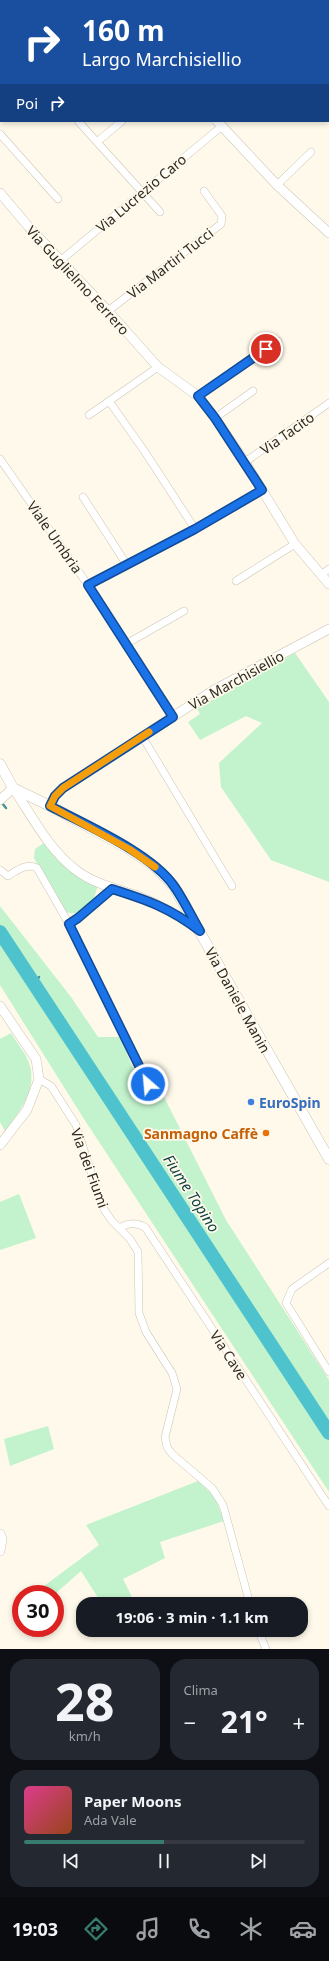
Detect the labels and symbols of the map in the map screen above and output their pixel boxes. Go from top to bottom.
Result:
street label: Via Lucrezio Caro [92,150,190,236]
street label: Via Guglielmo Ferrero [22,221,134,339]
street label: Via Martiri Tucci [123,223,217,303]
pin [249,332,283,366]
street label: Via Tacito [256,407,318,459]
street label: Viale Umbria [23,497,87,577]
street label: Via Marchisiellio [185,646,287,714]
street label: Via Daniele Manin [201,944,275,1056]
position arrow [127,1063,169,1105]
place label: EuroSpin [259,1093,321,1112]
marker: EuroSpin [246,1097,256,1107]
place label: Sanmagno Caffè [144,1124,258,1143]
street label: Via dei Fiumi [67,1126,113,1210]
marker: Sanmagno Caffè [261,1128,271,1138]
water label: Fiume Topino [159,1150,225,1236]
street label: Via Cave [206,1327,252,1383]
speed limit sign: 30 [12,1585,64,1637]

